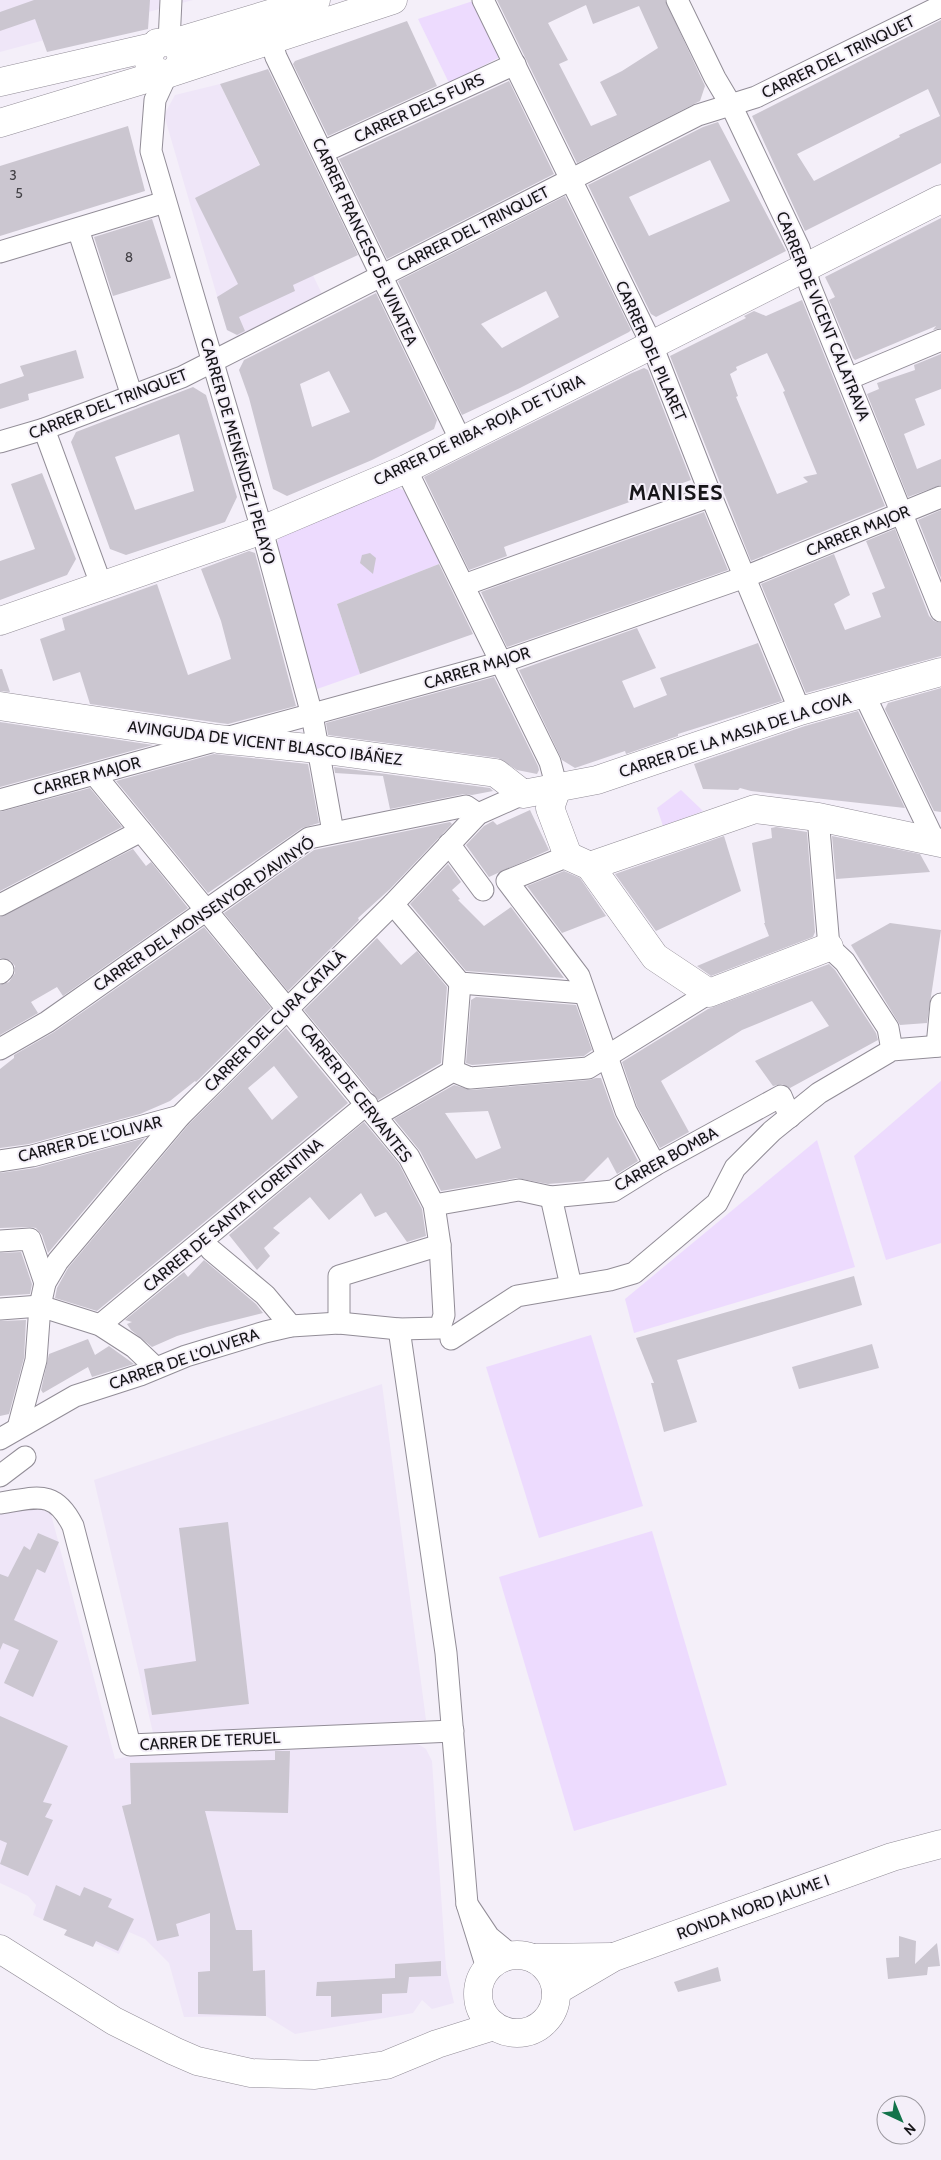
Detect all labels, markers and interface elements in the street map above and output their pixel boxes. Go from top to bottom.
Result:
street label: CARRER DEL TRINQUET [758,11,918,102]
street label: CARRER DELS FURS [351,69,487,147]
street label: CARRER FRANCESC DE VINATEA [308,135,422,349]
house number: 3 [9,166,17,184]
street label: CARRER DEL TRINQUET [394,182,553,276]
house number: 5 [15,184,23,202]
street label: CARRER DE VICENT CALATRAVA [772,209,874,424]
house number: 8 [125,248,133,266]
street label: CARRER DEL PILARET [612,278,691,424]
street label: CARRER DE MENÉNDEZ I PELAYO [197,336,279,566]
street label: CARRER DEL TRINQUET [26,365,190,443]
street label: CARRER DE RIBA-ROJA DE TÚRIA [370,370,588,489]
district label: MANISES [629,480,723,505]
street label: CARRER MAJOR [803,501,913,560]
street label: CARRER MAJOR [422,643,533,693]
street label: CARRER DE LA MASIA DE LA COVA [617,688,853,782]
street label: AVINGUDA DE VICENT BLASCO IBÁÑEZ [127,717,403,769]
street label: CARRER MAJOR [31,752,143,799]
street label: CARRER DEL MONSENYOR D'AVINYÓ [90,833,318,995]
street label: CARRER DEL CURA CATALÀ [200,946,350,1096]
street label: CARRER DE CERVANTES [296,1020,416,1166]
street label: CARRER DE L'OLIVAR [16,1112,164,1166]
street label: CARRER BOMBA [611,1123,721,1195]
street label: CARRER DE SANTA FLORENTINA [139,1134,327,1296]
street label: CARRER DE L'OLIVERA [107,1324,261,1394]
street label: CARRER DE TERUEL [139,1728,281,1754]
street label: RONDA NORD JAUME I [674,1871,832,1943]
north arrow [876,2095,926,2145]
text: N [900,2119,920,2139]

